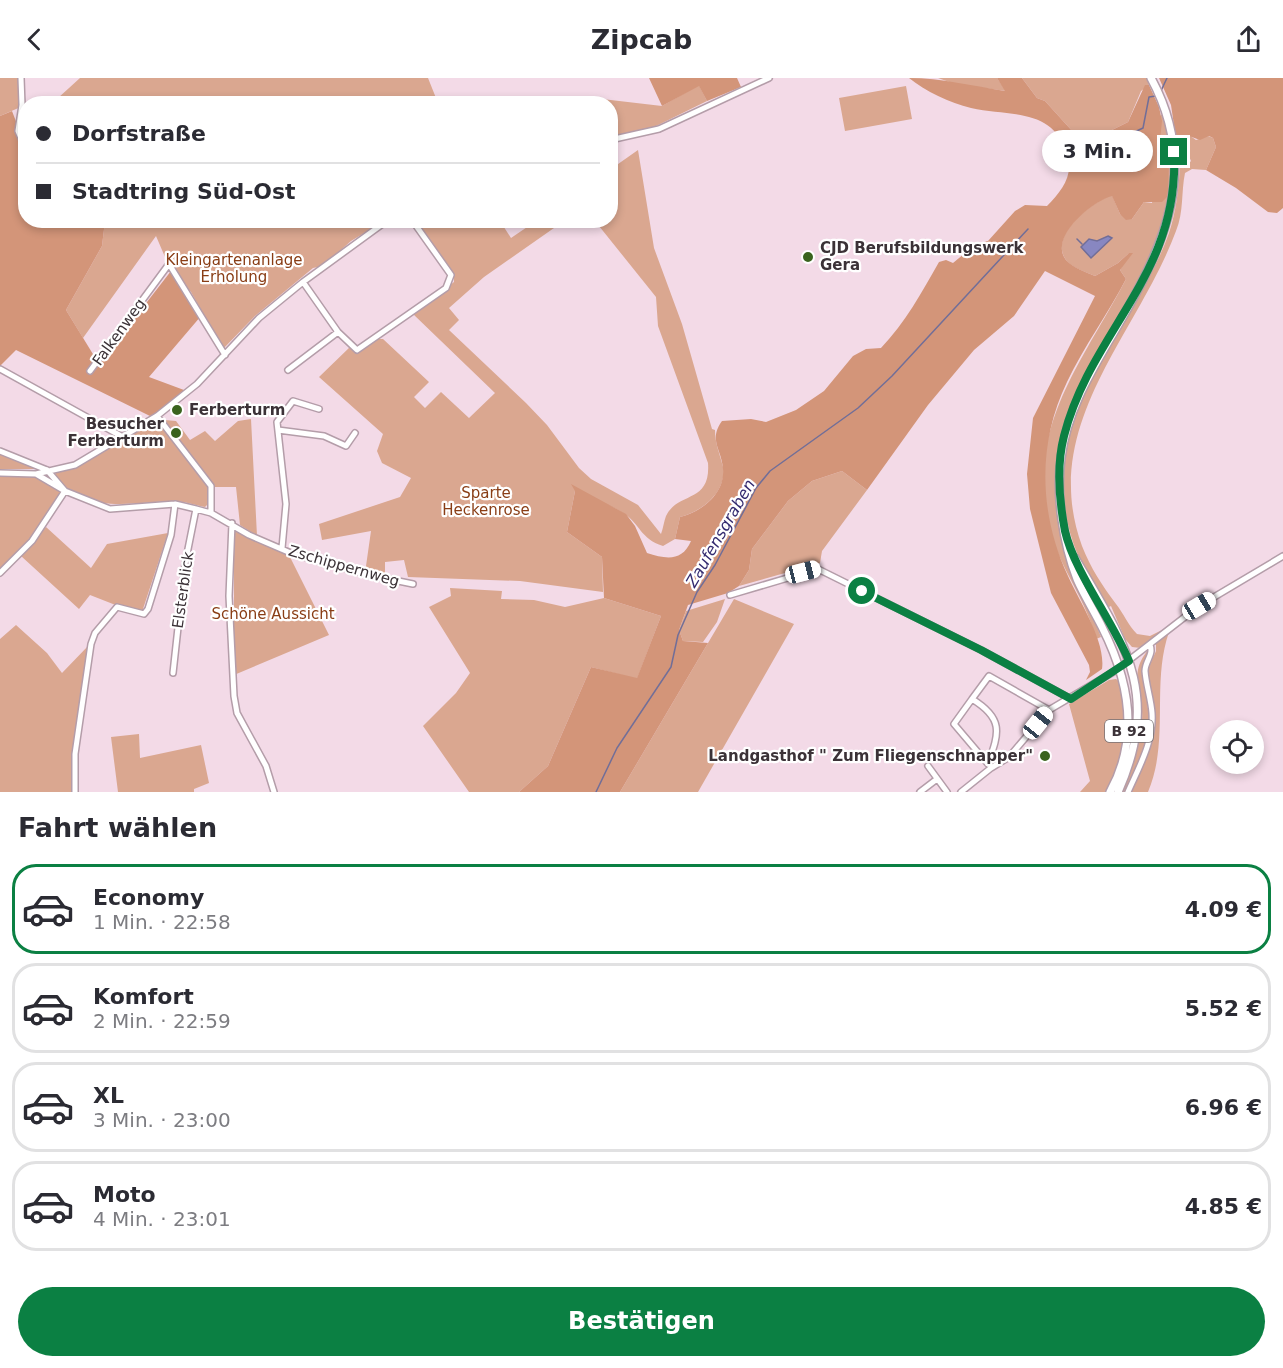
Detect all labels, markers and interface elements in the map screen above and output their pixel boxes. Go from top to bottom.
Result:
icon: back [18,23,51,56]
icon: share [1232,23,1265,56]
text: Zipcab [591,24,692,55]
text: Dorfstraße [72,121,206,146]
callout: 3 Min. [1042,131,1153,173]
route end [1160,138,1187,165]
text: 3 Min. [1063,139,1132,163]
text: Stadtring Süd-Ost [72,179,296,204]
place label: CJD Berufsbildungswerk Gera [820,239,1025,274]
marker: CJD Berufsbildungswerk Gera [801,250,815,264]
park label: Kleingartenanlage Erholung [165,251,303,286]
street label: Falkenweg [89,295,149,369]
place label: Ferberturm [189,401,285,419]
marker: Ferberturm [170,403,184,417]
place label: Besucher Ferberturm [68,415,165,450]
marker: Besucher Ferberturm [169,426,183,440]
water label: Zaufensgraben [681,476,759,591]
park label: Sparte Heckenrose [442,484,530,519]
street label: Zschippernweg [286,542,402,590]
street label: Elsterblick [169,550,197,630]
car [783,559,823,585]
route start [848,577,875,604]
car [1179,589,1219,623]
park label: Schöne Aussicht [211,605,335,623]
car [1020,703,1056,743]
road number: B 92 [1105,720,1153,742]
map controls [1210,720,1264,774]
button: locate [1210,720,1264,774]
place label: Landgasthof " Zum Fliegenschnapper" [708,747,1033,765]
marker: Landgasthof " Zum Fliegenschnapper" [1038,749,1052,763]
text: Fahrt wählen [18,812,217,843]
icon: car [21,882,75,936]
text: Economy [93,885,204,910]
text: 4.09 € [1185,897,1262,922]
text: 1 Min. · 22:58 [93,910,231,934]
icon: car [21,981,75,1035]
text: Komfort [93,984,194,1009]
text: 5.52 € [1185,996,1262,1021]
text: 2 Min. · 22:59 [93,1009,231,1033]
icon: car [21,1080,75,1134]
text: XL [93,1083,124,1108]
text: 6.96 € [1185,1095,1262,1120]
text: 3 Min. · 23:00 [93,1108,231,1132]
icon: car [21,1179,75,1233]
text: Moto [93,1182,156,1207]
text: 4.85 € [1185,1194,1262,1219]
text: 4 Min. · 23:01 [93,1207,231,1231]
button: Bestätigen [18,1287,1265,1356]

